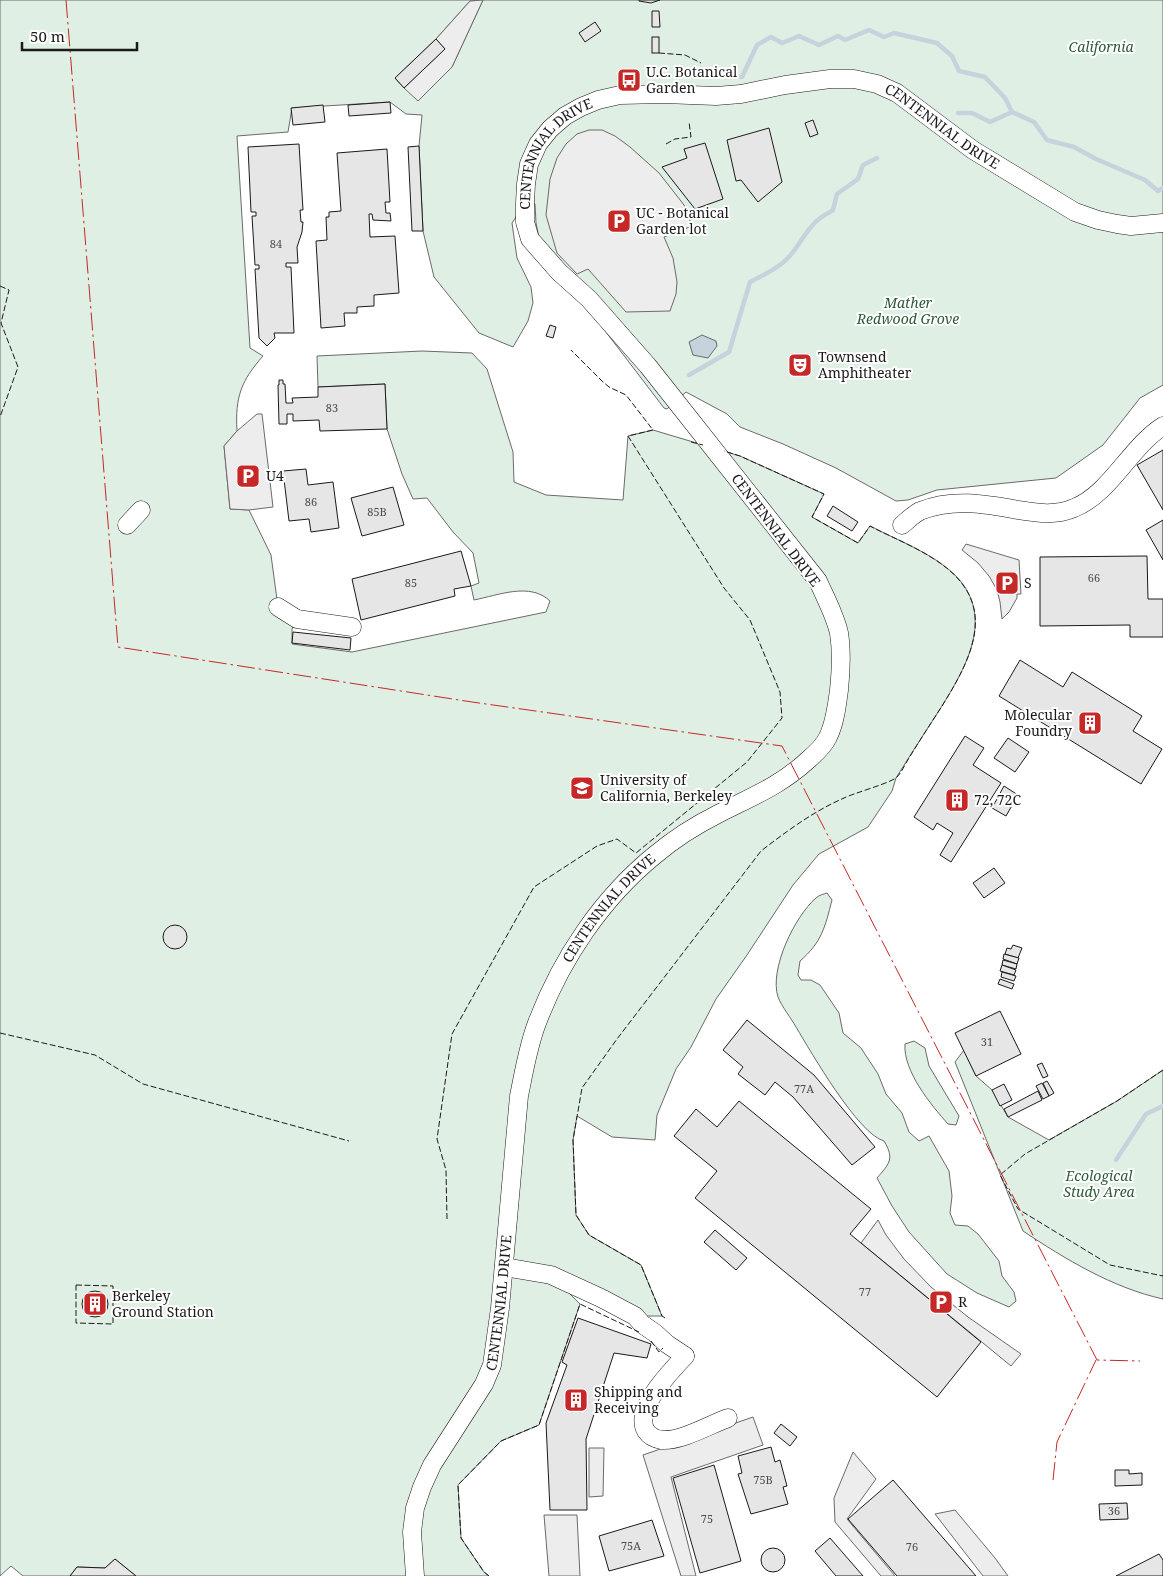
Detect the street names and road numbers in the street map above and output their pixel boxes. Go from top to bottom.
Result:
street label: CENTENNIAL DRIVE [882,79,1004,173]
street label: CENTENNIAL DRIVE [515,93,595,210]
street label: CENTENNIAL DRIVE [728,469,825,590]
street label: CENTENNIAL DRIVE [557,849,659,966]
street label: CENTENNIAL DRIVE [481,1234,516,1374]

